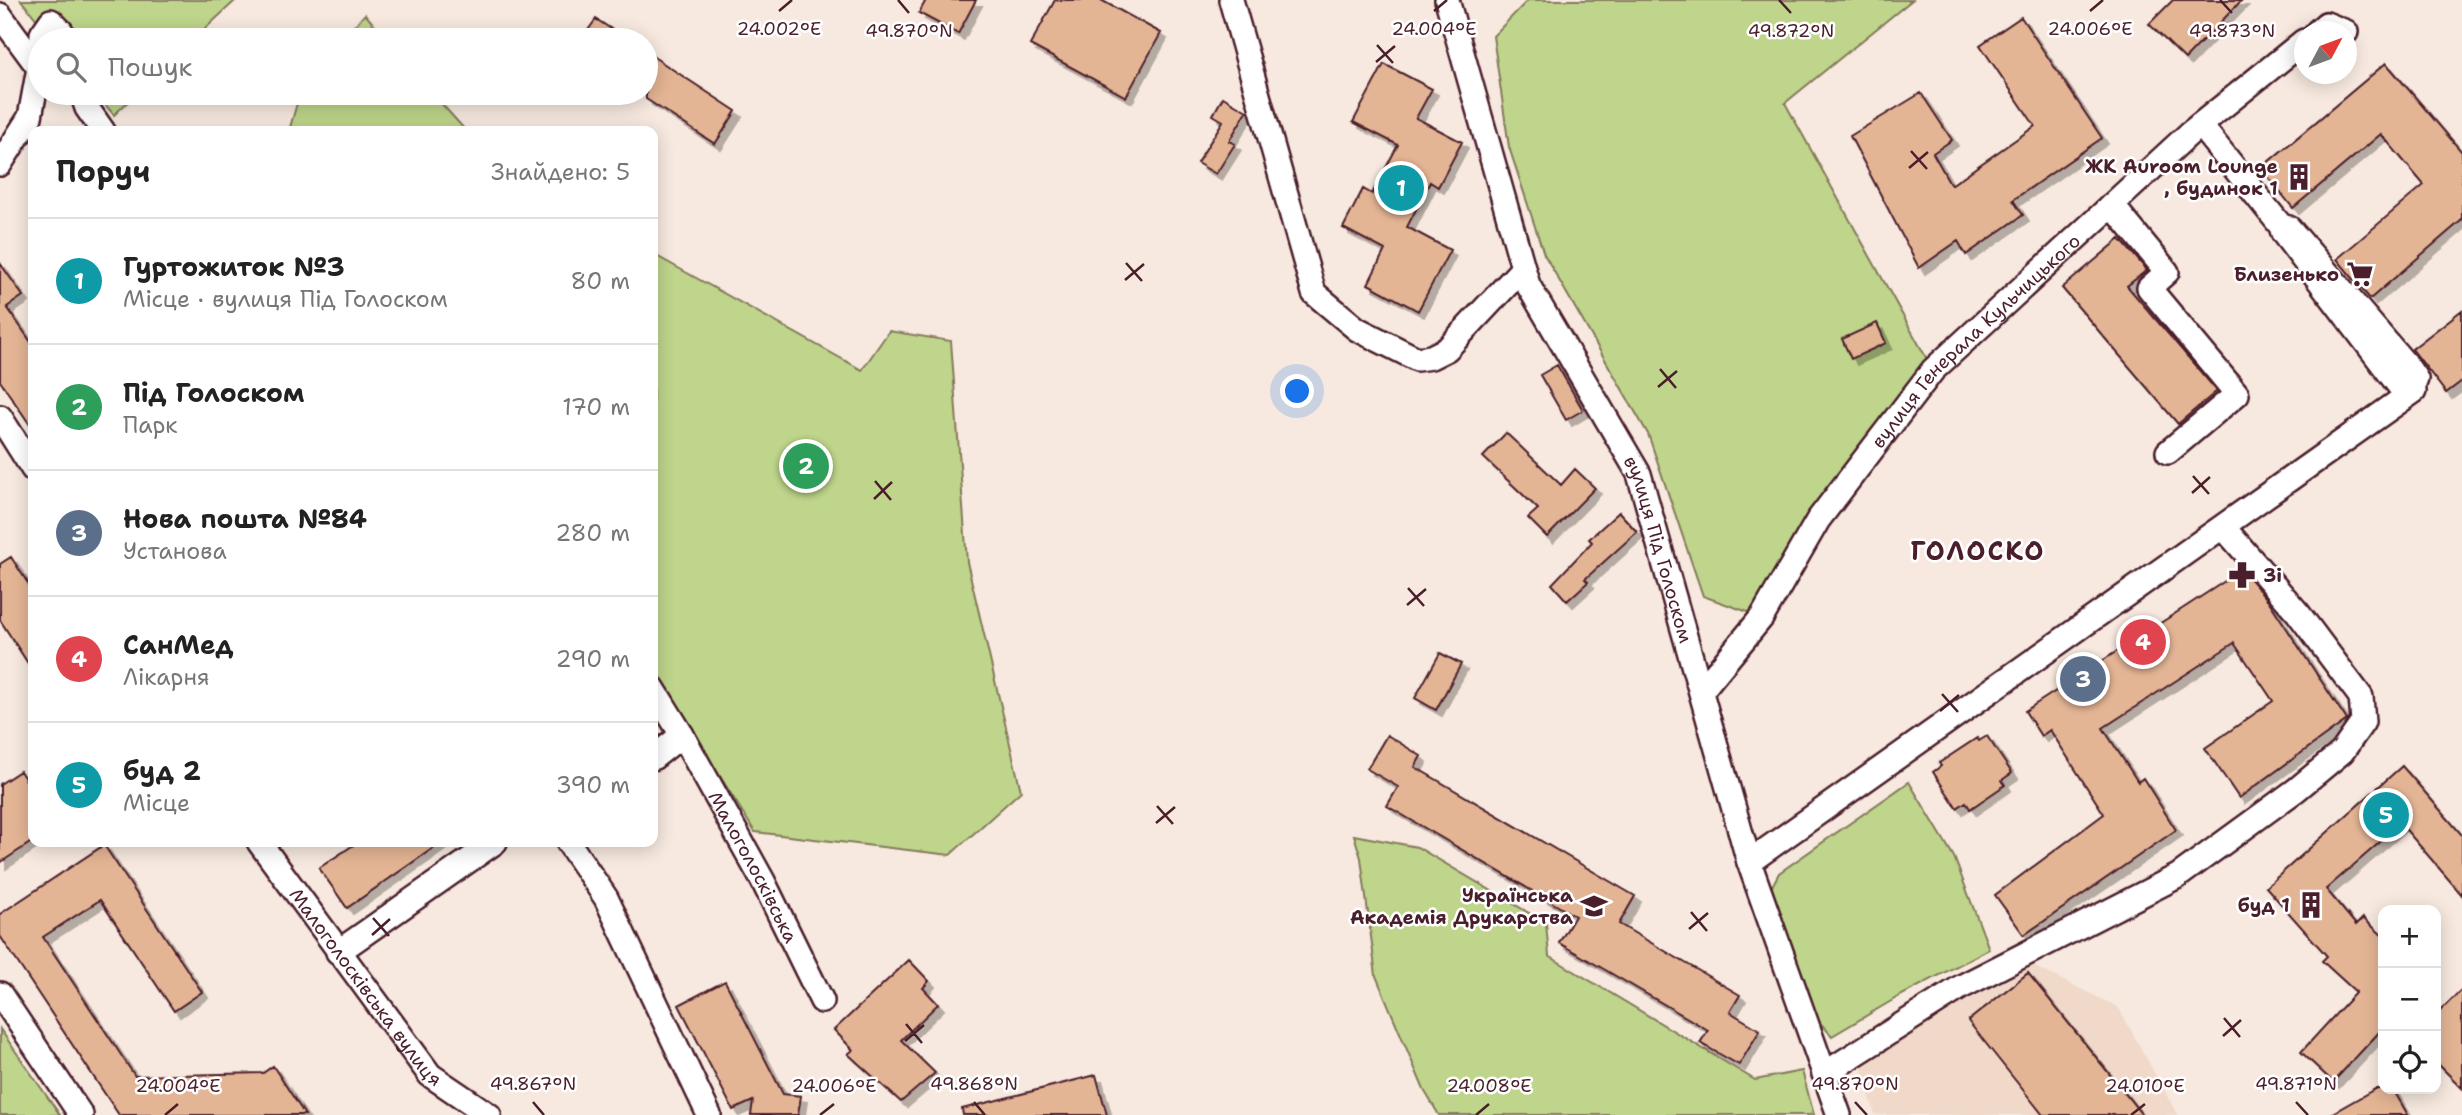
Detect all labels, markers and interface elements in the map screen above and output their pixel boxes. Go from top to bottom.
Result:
text: 24.002°E [737,17,821,41]
text: 24.004°E [1392,17,1476,41]
text: 24.006°E [2047,17,2133,41]
text: 49.870°N [865,19,953,43]
text: 49.872°N [1748,19,1834,43]
text: 49.873°N [2189,19,2275,43]
north arrow [2294,21,2357,84]
search box [28,28,658,105]
icon: search [52,48,90,86]
text: Пошук [108,49,192,84]
text: Поруч [56,151,150,192]
place label: ЖК Auroom Lounge , будинок 1 [2085,154,2278,201]
text: Знайдено: 5 [491,157,630,187]
pin: 1 [1378,162,1424,214]
building icon: ЖК Auroom Lounge , будинок 1 [2284,162,2314,192]
street label: вулиця Генерала Кульчицького [1866,228,2086,453]
text: Гуртожиток №3 [123,249,345,284]
supermarket icon: Близенько [2345,259,2375,289]
place label: Близенько [2234,262,2339,287]
text: 1 [74,266,84,296]
text: 80 m [571,266,630,296]
text: Місце · вулиця Під Голоском [123,284,448,314]
your location [1280,374,1314,408]
text: Під Голоском [123,375,304,410]
text: 2 [71,392,87,422]
text: 170 m [562,392,630,422]
text: Парк [123,410,178,440]
pin: 2 [783,440,829,492]
street label: вулиця Під Голоском [1618,451,1698,646]
text: Нова пошта №84 [123,501,367,536]
text: 3 [71,518,87,548]
text: 280 m [555,518,630,548]
district label: ГОЛОСКО [1911,533,2045,568]
text: Установа [123,536,227,566]
pharmacy icon: 3і [2227,560,2257,590]
place label: 3і [2263,563,2282,588]
pin: 4 [2120,616,2166,668]
text: СанМед [123,627,233,662]
text: 4 [71,644,87,674]
text: 290 m [556,644,630,674]
pin: 3 [2060,653,2106,705]
text: Лікарня [123,662,210,692]
text: буд 2 [123,753,201,788]
text: 5 [72,770,86,800]
text: 390 m [556,770,630,800]
street label: Малоголосківська [703,787,803,947]
text: Місце [123,788,190,818]
pin: 5 [2363,789,2409,841]
street label: Малоголосківська вулиця [284,883,446,1092]
place label: Українська Академія Друкарства [1350,883,1573,930]
building icon: буд 1 [2296,890,2326,920]
school or university icon: Українська Академія Друкарства [1579,891,1609,921]
place label: буд 1 [2238,893,2290,918]
map controls [2378,905,2441,1094]
button: + [2378,905,2441,968]
button: − [2378,968,2441,1031]
button: locate [2378,1031,2441,1094]
text: 49.867°N [490,1072,576,1096]
text: 49.868°N [930,1072,1018,1096]
text: 49.870°N [1811,1072,1899,1096]
text: 49.871°N [2255,1072,2337,1096]
text: 24.004°E [136,1074,220,1098]
text: 24.006°E [791,1074,877,1098]
text: 24.008°E [1446,1074,1532,1098]
text: 24.010°E [2105,1074,2185,1098]

